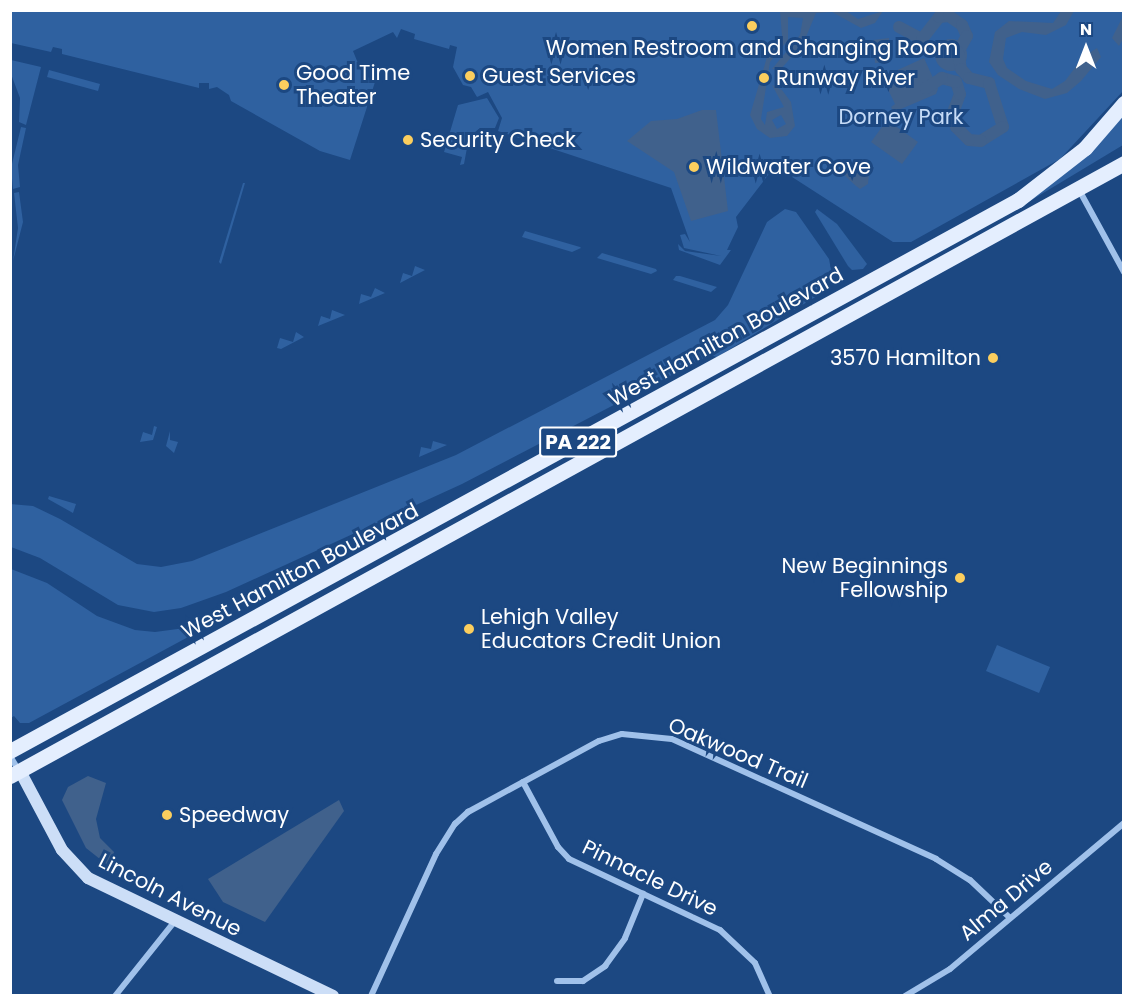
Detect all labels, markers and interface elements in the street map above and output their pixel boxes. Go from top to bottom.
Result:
north arrow [1056,18,1116,78]
text: N [1080,18,1092,41]
marker: Women Restroom and Changing Room [745,19,759,33]
place label: Women Restroom and Changing Room [546,35,958,61]
place label: Good Time Theater [296,60,410,110]
place label: Guest Services [482,63,636,89]
place label: Runway River [776,65,915,91]
marker: Guest Services [463,69,477,83]
marker: Runway River [757,71,771,85]
marker: Good Time Theater [277,78,291,92]
park label: Dorney Park [838,104,964,130]
place label: Security Check [420,127,576,153]
marker: Security Check [401,133,415,147]
place label: Wildwater Cove [706,154,871,180]
marker: Wildwater Cove [687,160,701,174]
street label: West Hamilton Boulevard [604,262,848,412]
place label: 3570 Hamilton [830,345,981,371]
marker: 3570 Hamilton [986,351,1000,365]
road number: PA 222 [539,425,617,459]
street label: West Hamilton Boulevard [177,498,423,644]
place label: New Beginnings Fellowship [781,553,948,603]
marker: New Beginnings Fellowship [953,571,967,585]
place label: Lehigh Valley Educators Credit Union [481,604,721,654]
marker: Lehigh Valley Educators Credit Union [462,622,476,636]
street label: Oakwood Trail [664,712,812,794]
place label: Speedway [179,802,289,828]
marker: Speedway [160,808,174,822]
street label: Pinnacle Drive [578,834,722,922]
street label: Lincoln Avenue [94,848,246,942]
street label: Alma Drive [954,854,1058,946]

